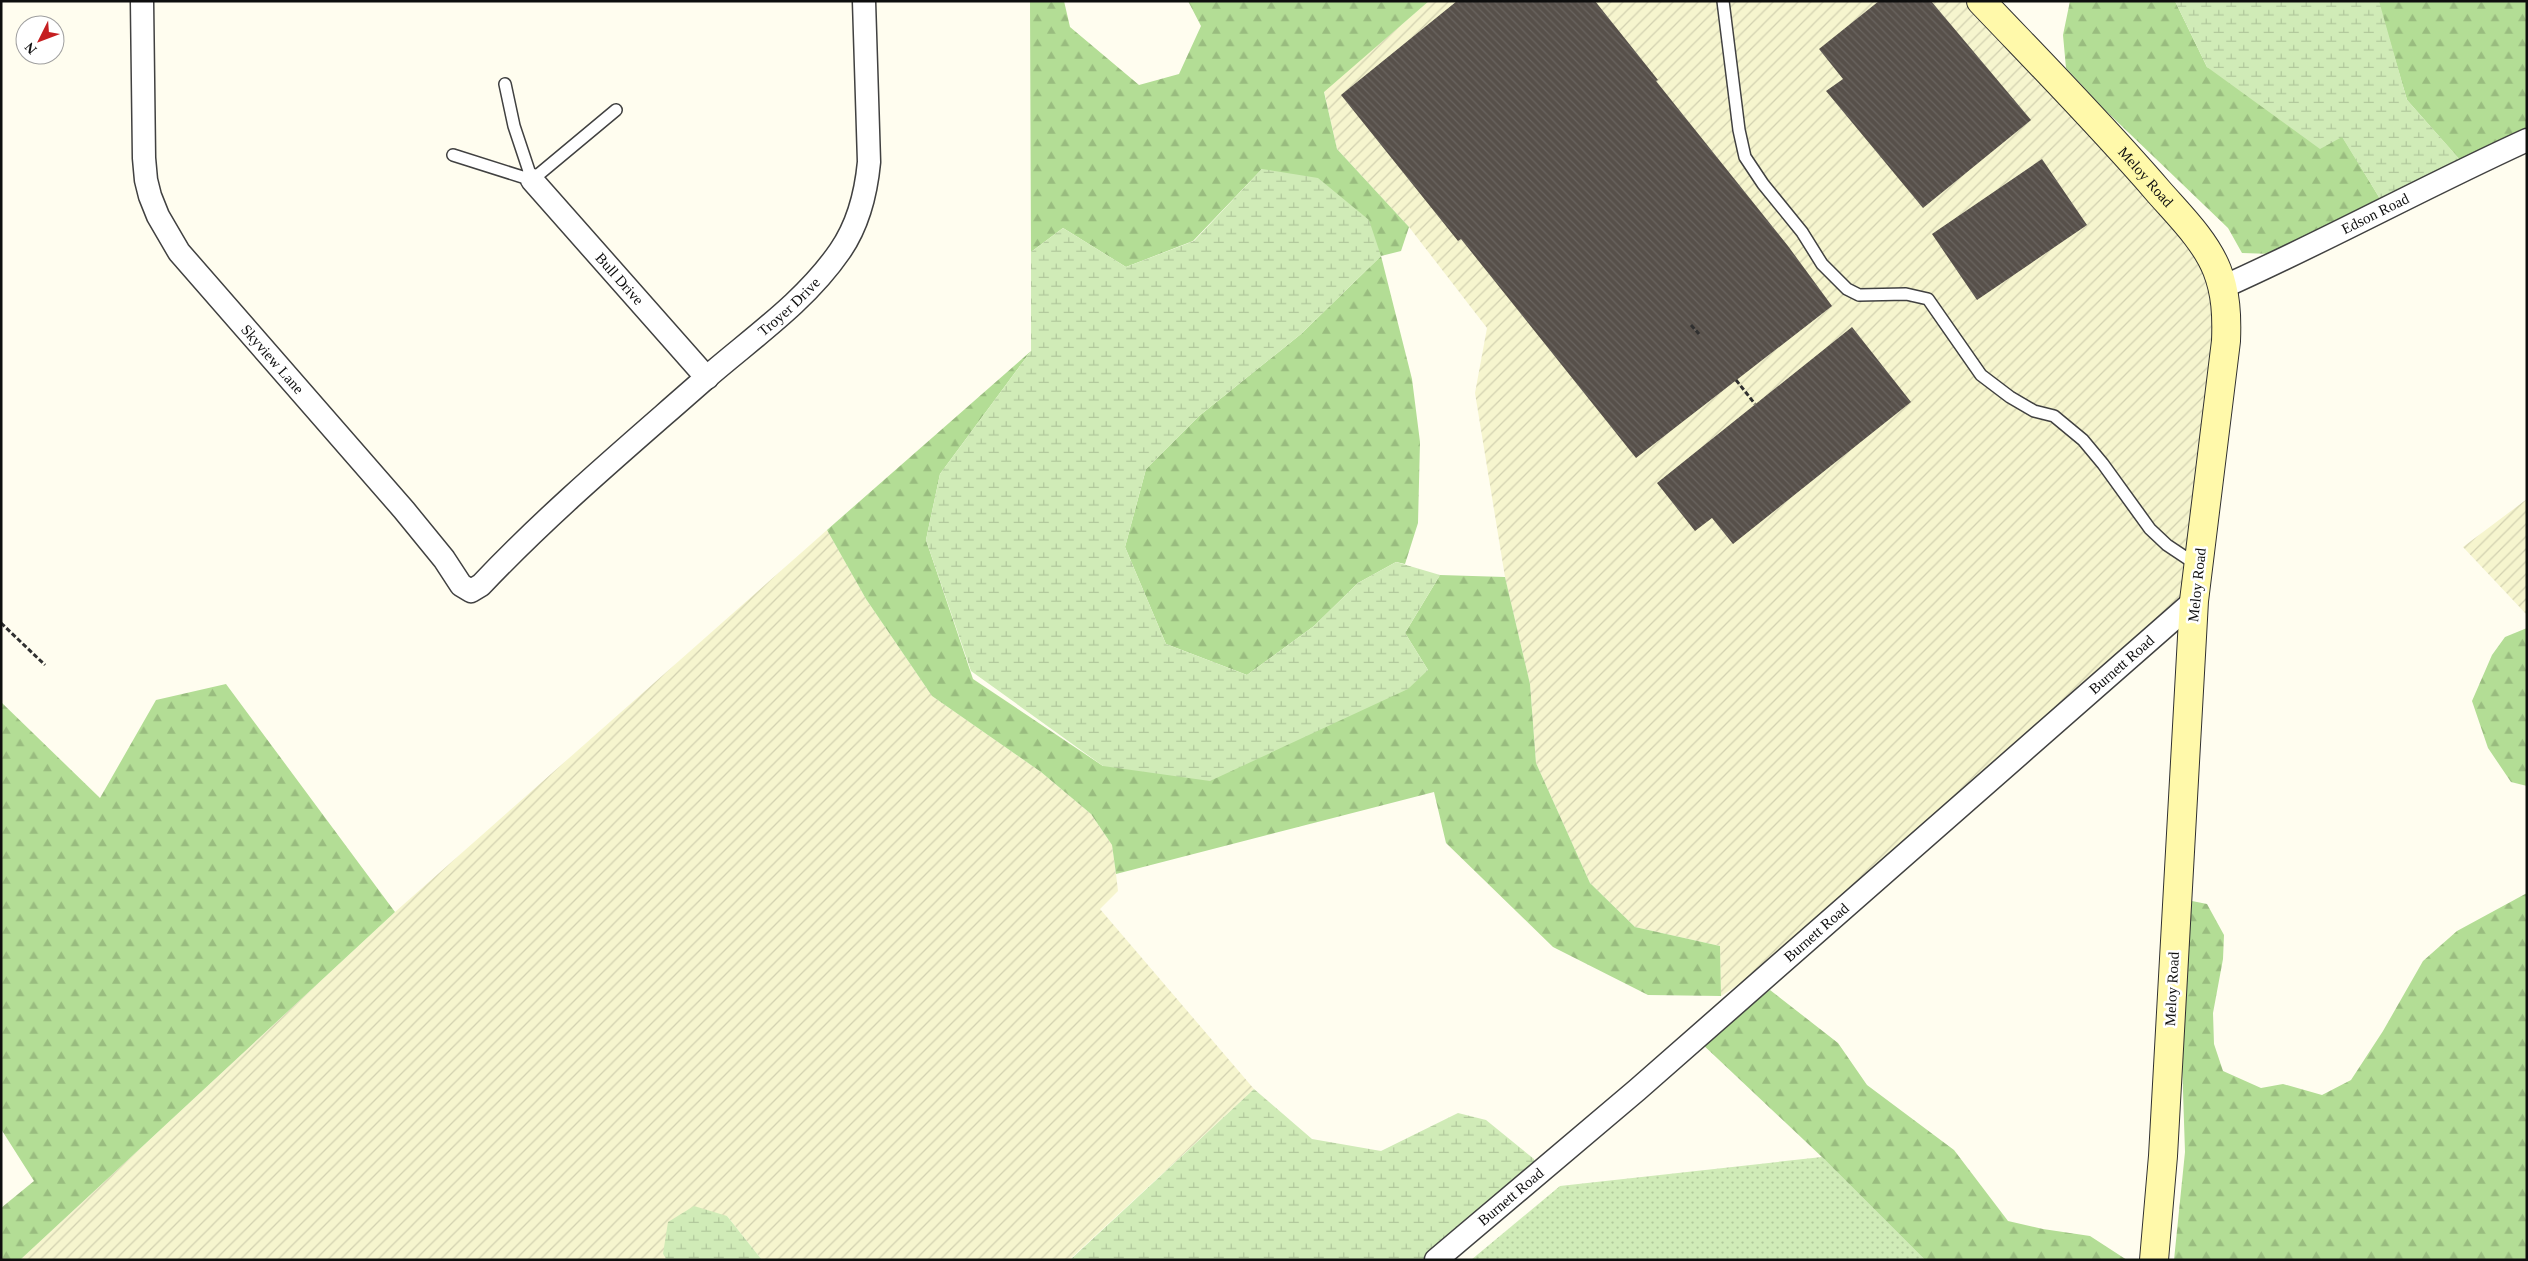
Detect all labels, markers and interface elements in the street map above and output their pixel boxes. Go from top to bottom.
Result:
north arrow [15,15,65,65]
text: N [22,40,40,57]
street label: Meloy Road [2115,144,2177,211]
street label: Edson Road [2339,190,2412,237]
street label: Bull Drive [592,250,647,308]
street label: Troyer Drive [755,274,823,339]
street label: Skyview Lane [238,321,307,397]
street label: Meloy Road [2185,547,2209,623]
street label: Burnett Road [2086,632,2157,697]
street label: Burnett Road [1781,900,1852,965]
street label: Meloy Road [2162,951,2182,1027]
street label: Burnett Road [1475,1164,1547,1229]

